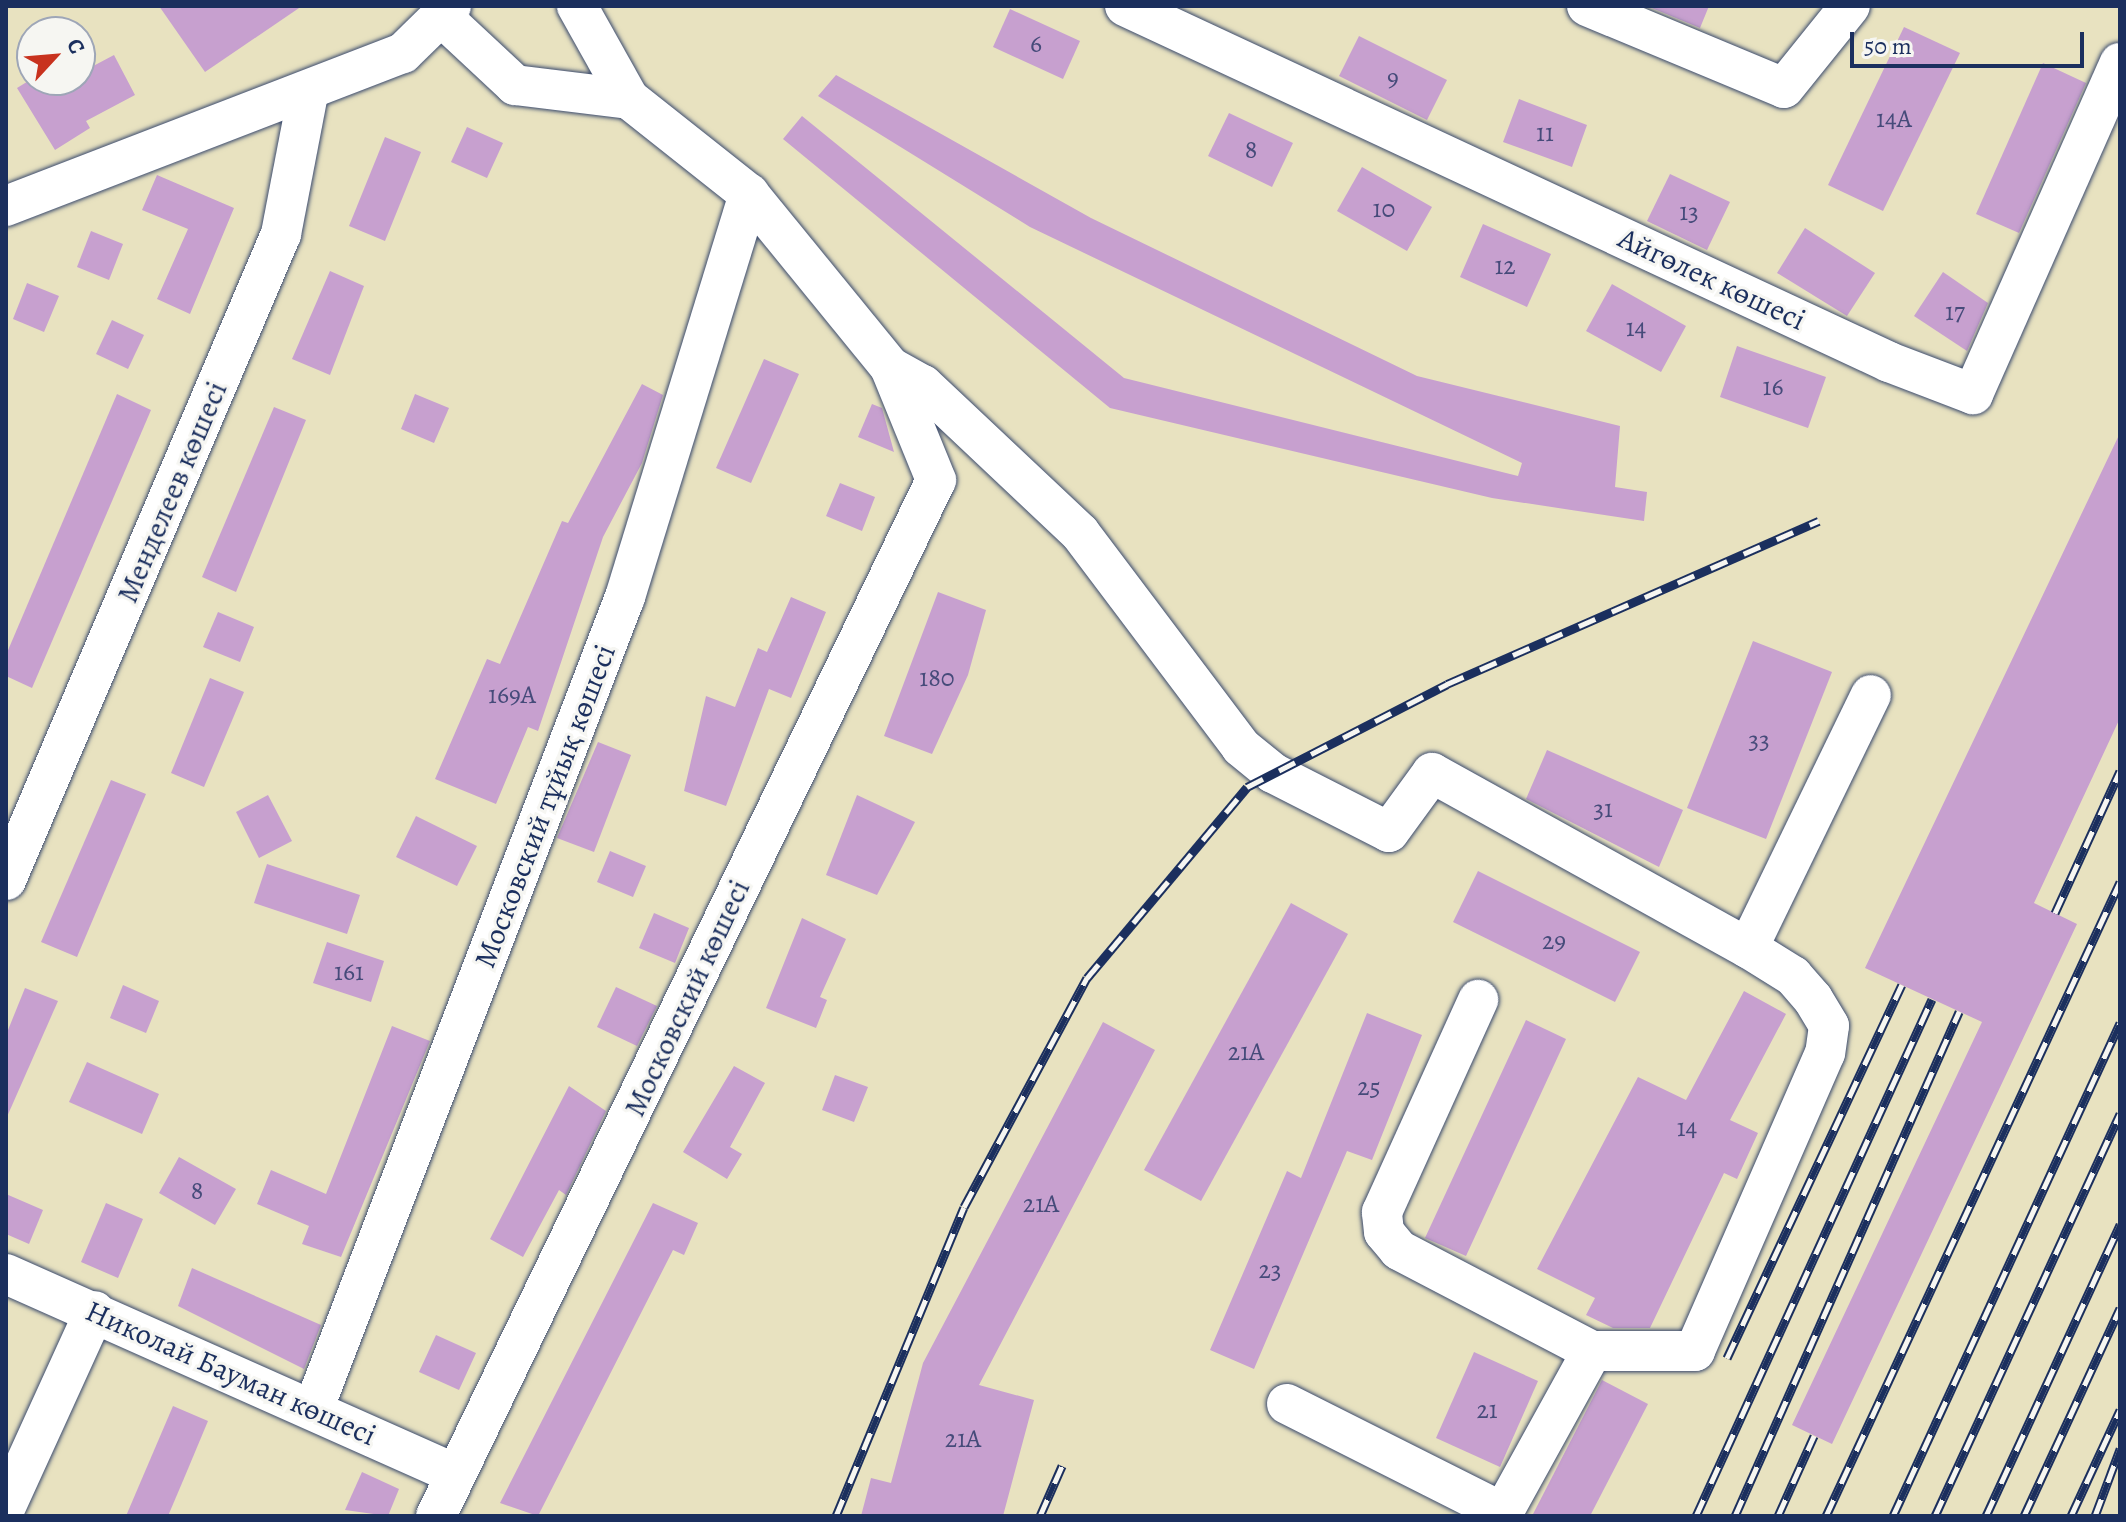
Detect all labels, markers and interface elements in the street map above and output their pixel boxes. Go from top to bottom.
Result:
north arrow [16,16,96,96]
scale bar [1854,16,2088,66]
house number: 6 [1030,28,1042,60]
text: 50 m [1864,30,1912,62]
text: С [59,34,92,59]
house number: 9 [1387,62,1399,94]
house number: 14А [1876,103,1912,135]
house number: 11 [1536,117,1554,149]
house number: 8 [1245,134,1257,166]
house number: 10 [1373,193,1395,225]
house number: 13 [1679,196,1699,228]
street label: Айгөлек көшесі [1613,220,1811,338]
house number: 12 [1494,250,1516,282]
house number: 17 [1945,296,1965,328]
house number: 14 [1626,312,1646,344]
house number: 16 [1763,371,1783,403]
street label: Менделеев көшесі [109,376,235,608]
street label: Московский тұйық көшесі [467,639,623,973]
house number: 180 [919,662,955,694]
house number: 169А [488,679,536,711]
house number: 33 [1748,724,1770,756]
house number: 31 [1593,793,1613,825]
street label: Московский көшесі [616,874,758,1122]
house number: 29 [1542,925,1566,957]
house number: 161 [334,956,364,988]
house number: 21А [1228,1036,1264,1068]
house number: 25 [1357,1071,1381,1103]
house number: 14 [1677,1112,1697,1144]
house number: 8 [191,1175,203,1207]
house number: 21А [1023,1188,1059,1220]
house number: 23 [1258,1254,1282,1286]
street label: Николай Бауман көшесі [80,1293,382,1453]
house number: 21 [1476,1394,1498,1426]
house number: 21А [945,1423,981,1455]

